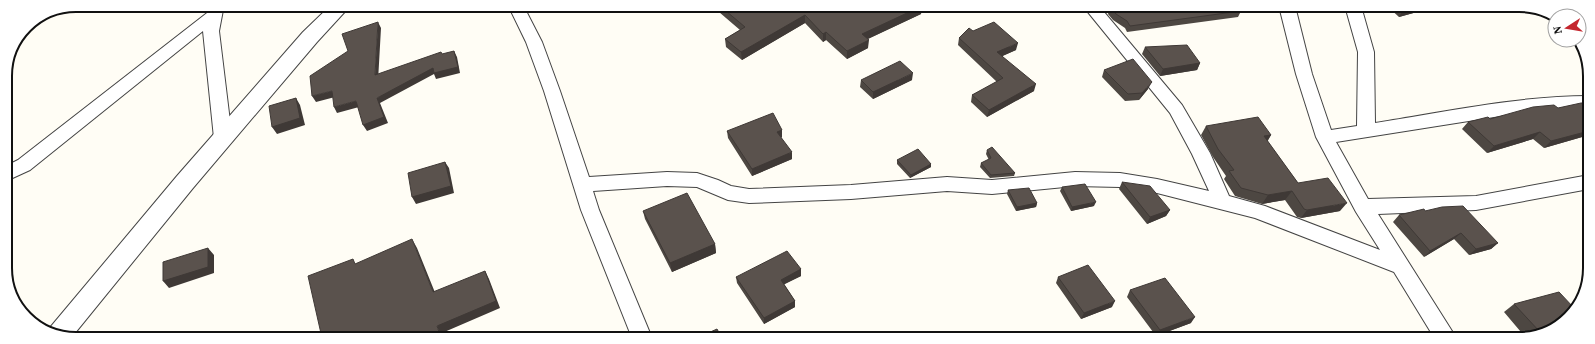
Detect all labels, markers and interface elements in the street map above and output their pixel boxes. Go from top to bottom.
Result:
north arrow [1547,8,1587,48]
text: N [1550,24,1566,35]

